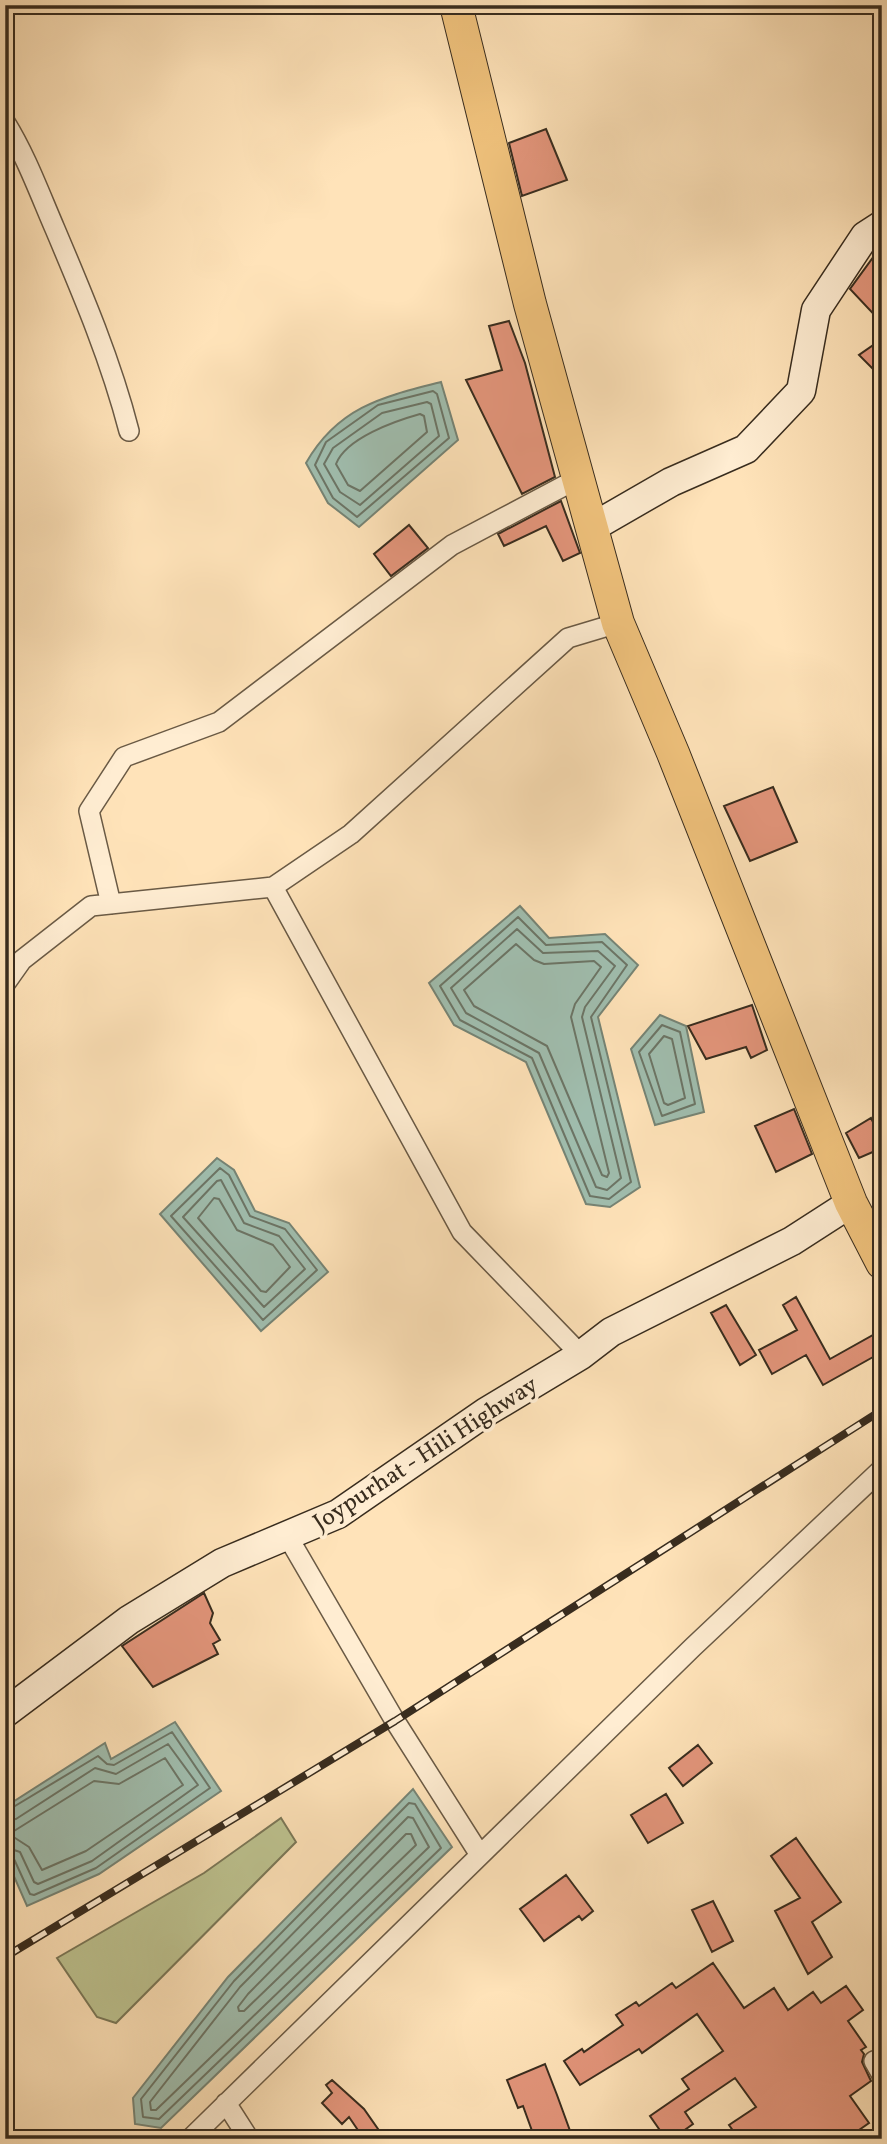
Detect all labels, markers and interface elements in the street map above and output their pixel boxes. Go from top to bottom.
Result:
street label: Joypurhat - Hili Highway [307,1369,545,1540]

